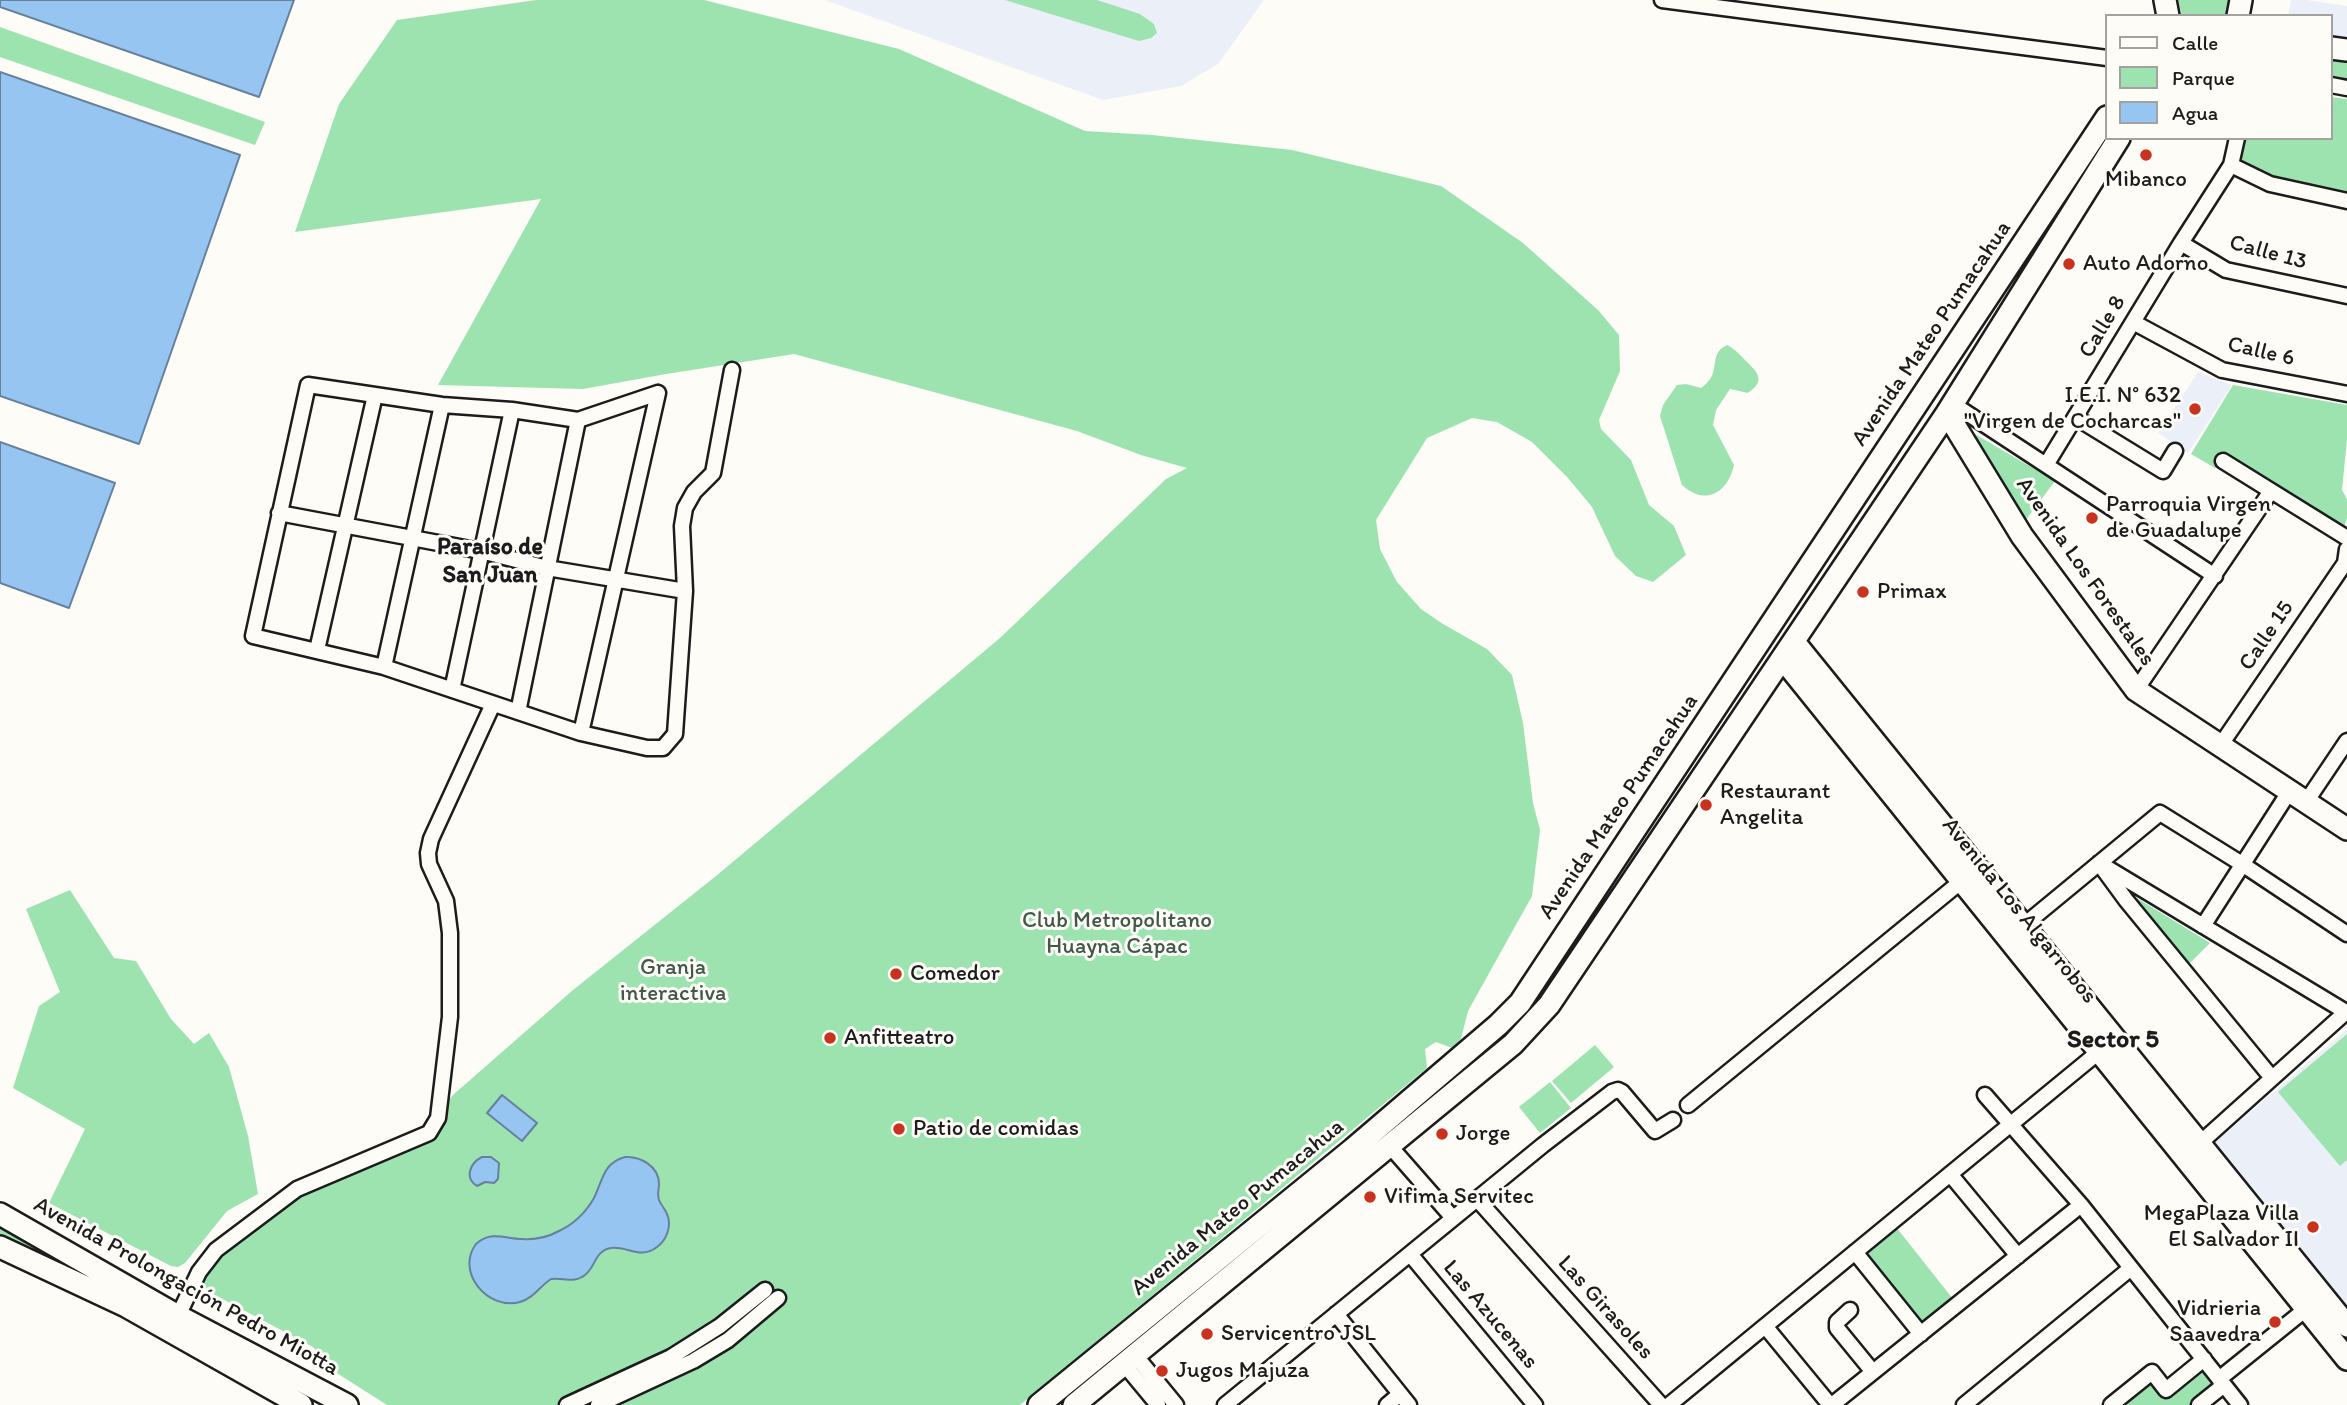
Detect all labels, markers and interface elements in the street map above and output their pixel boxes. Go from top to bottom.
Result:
legend [2106,14,2333,140]
text: Calle [2172,30,2218,55]
text: Parque [2172,65,2235,90]
text: Agua [2172,100,2218,125]
marker: Mibanco [2138,147,2154,163]
place label: Mibanco [2105,166,2187,194]
street label: Avenida Mateo Pumacahua [1846,216,2018,452]
street label: Calle 13 [2226,229,2310,277]
place label: Auto Adorno [2083,250,2208,278]
marker: Auto Adorno [2061,256,2077,272]
street label: Calle 8 [2074,291,2132,363]
street label: Calle 6 [2225,331,2297,373]
place label: I.E.I. N° 632 "Virgen de Cocharcas" [1964,382,2181,436]
marker: I.E.I. N° 632 "Virgen de Cocharcas" [2187,401,2203,417]
street label: Avenida Los Forestales [2009,472,2161,672]
place label: Parroquia Virgen de Guadalupe [2106,491,2271,545]
marker: Parroquia Virgen de Guadalupe [2084,510,2100,526]
district label: Paraíso de San Juan [437,534,543,590]
place label: Primax [1877,578,1946,606]
marker: Primax [1855,584,1871,600]
street label: Calle 15 [2234,596,2300,676]
street label: Avenida Mateo Pumacahua [1533,689,1705,925]
place label: Restaurant Angelita [1720,778,1830,832]
marker: Restaurant Angelita [1698,797,1714,813]
street label: Avenida Los Algarrobos [1935,812,2103,1010]
park label: Club Metropolitano Huayna Cápac [1022,907,1212,961]
park label: Granja interactiva [620,954,726,1008]
place label: Comedor [910,960,1000,988]
marker: Comedor [888,966,904,982]
place label: Anfitteatro [844,1024,954,1052]
district label: Sector 5 [2067,1024,2159,1056]
marker: Anfitteatro [822,1030,838,1046]
street label: Avenida Mateo Pumacahua [1126,1114,1350,1302]
place label: Patio de comidas [913,1115,1079,1143]
place label: Jorge [1456,1120,1510,1148]
marker: Patio de comidas [891,1121,907,1137]
marker: Jorge [1434,1126,1450,1142]
place label: Vifima Servitec [1384,1183,1534,1211]
marker: Vifima Servitec [1362,1189,1378,1205]
street label: Avenida Prolongación Pedro Miotta [29,1191,343,1383]
place label: MegaPlaza Villa El Salvador II [2144,1200,2299,1254]
marker: MegaPlaza Villa El Salvador II [2305,1219,2321,1235]
street label: Las Girasoles [1551,1250,1659,1366]
street label: Las Azucenas [1436,1255,1544,1375]
place label: Vidrieria Saavedra [2170,1295,2261,1349]
marker: Vidrieria Saavedra [2267,1314,2283,1330]
place label: Servicentro JSL [1221,1320,1376,1348]
marker: Servicentro JSL [1199,1326,1215,1342]
place label: Jugos Majuza [1176,1357,1309,1385]
marker: Jugos Majuza [1154,1363,1170,1379]

